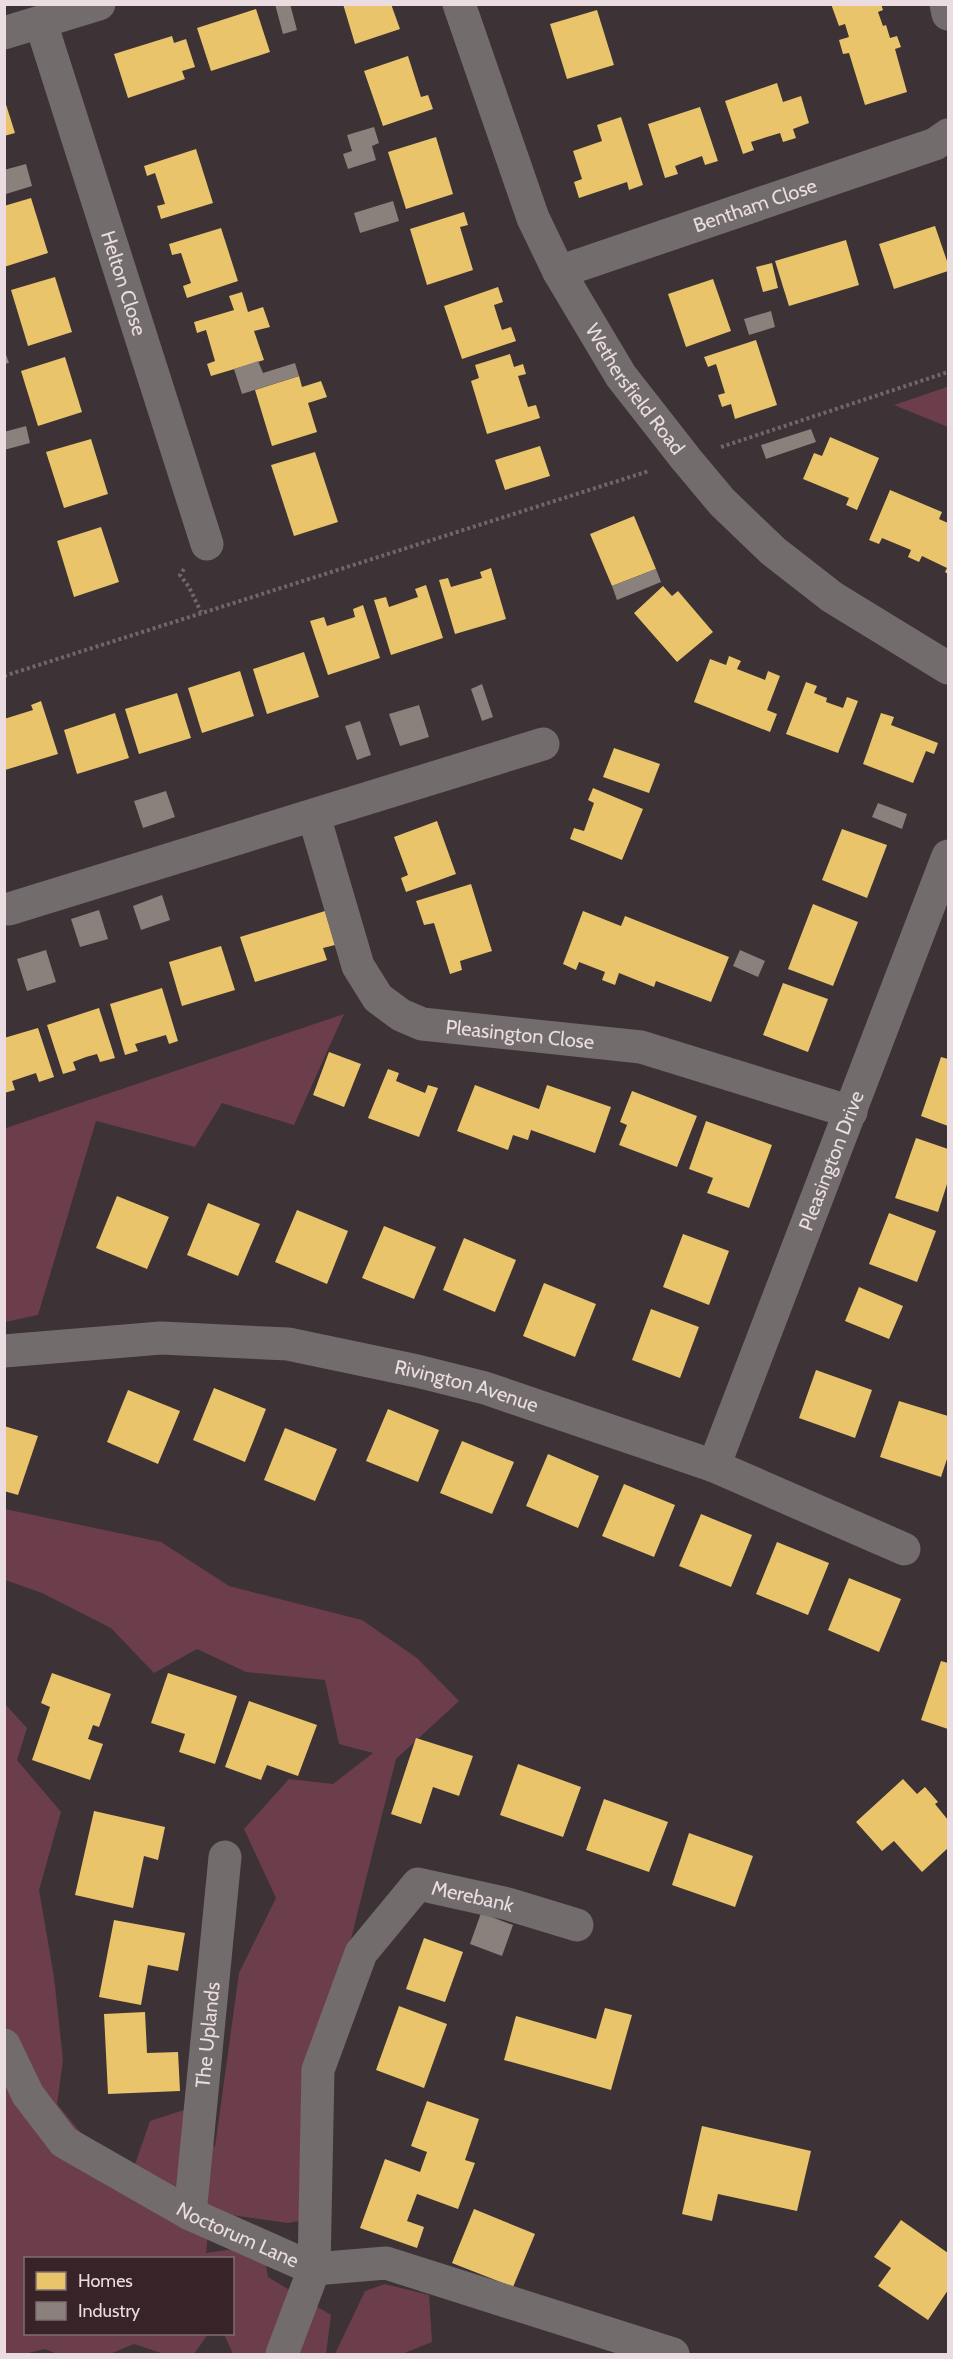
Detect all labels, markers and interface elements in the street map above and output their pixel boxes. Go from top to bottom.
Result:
street label: Bentham Close [690,173,820,237]
street label: Helton Close [96,228,152,338]
street label: Wethersfield Road [580,319,690,459]
street label: Pleasington Close [444,1015,595,1054]
street label: Pleasington Drive [793,1087,869,1234]
street label: Rivington Avenue [392,1355,541,1417]
street label: Merebank [429,1875,517,1917]
street label: The Uplands [190,1981,225,2089]
street label: Noctorum Lane [172,2197,303,2273]
legend [24,2257,234,2335]
text: Homes [78,2270,133,2292]
text: Industry [78,2300,140,2322]

